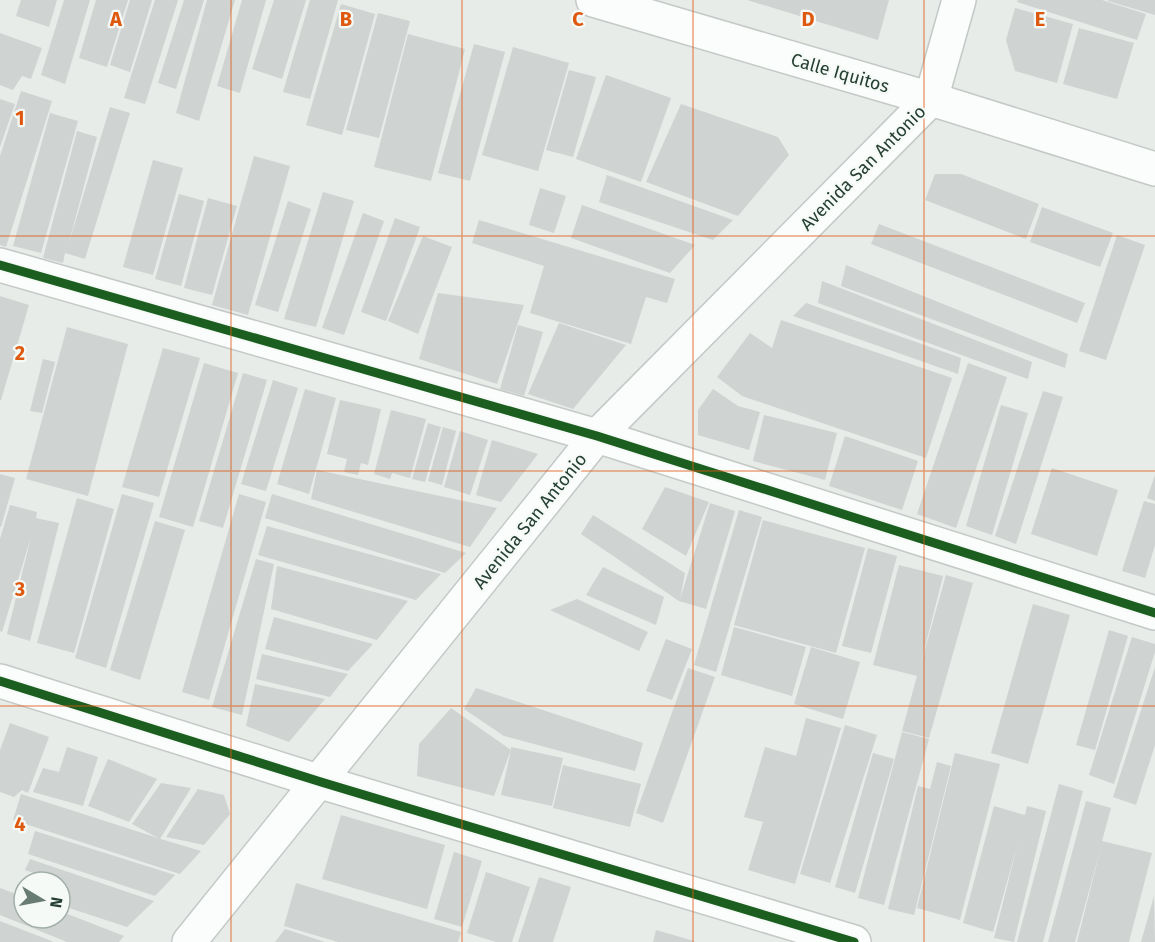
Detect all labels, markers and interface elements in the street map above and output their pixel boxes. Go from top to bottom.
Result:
text: A [109,7,123,31]
text: B [340,7,352,31]
text: C [572,7,584,31]
text: D [801,7,815,31]
text: E [1035,7,1045,31]
street label: Calle Iquitos [788,48,892,98]
street label: Avenida San Antonio [796,101,930,235]
text: 1 [15,106,25,130]
text: 2 [15,341,25,365]
street label: Avenida San Antonio [468,449,592,593]
text: 3 [14,577,25,601]
text: 4 [14,812,26,836]
north arrow [12,870,72,930]
text: N [46,896,67,909]

